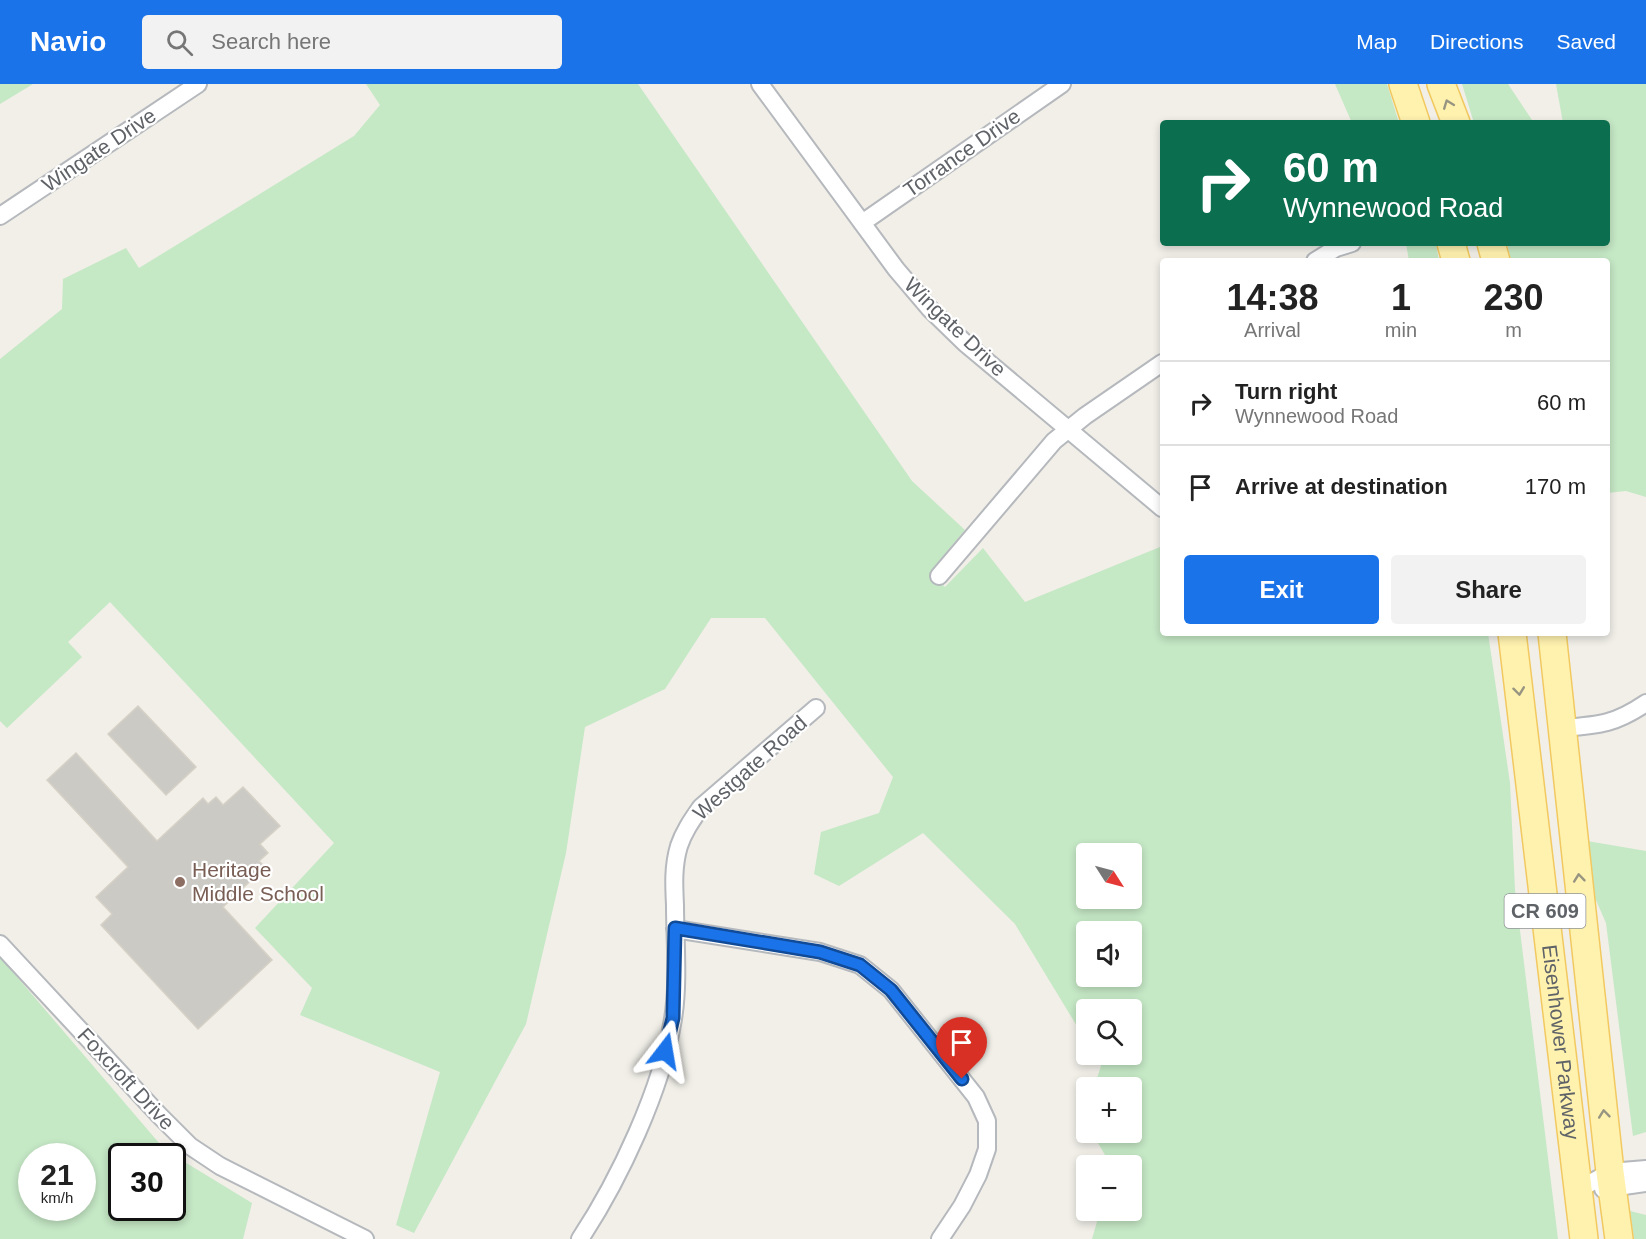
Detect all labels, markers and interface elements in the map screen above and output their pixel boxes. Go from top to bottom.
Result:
search box [142,15,562,69]
text: Navio [30,26,106,57]
icon: search [163,26,196,59]
text: Search here [211,29,331,54]
text: Map [1356,30,1397,53]
text: Directions [1430,30,1523,53]
text: Saved [1556,30,1616,53]
one-way arrow [1443,99,1456,109]
street label: Wingate Drive [38,103,160,196]
street label: Torrance Drive [899,104,1024,201]
icon: right [1184,144,1262,222]
text: 60 m [1283,144,1379,191]
text: Wynnewood Road [1283,193,1503,223]
street label: Wingate Drive [900,273,1011,381]
text: 14:38 [1226,277,1318,318]
text: 1 [1391,277,1411,318]
text: 230 [1483,277,1544,318]
text: Arrival [1244,319,1301,341]
text: min [1385,319,1417,341]
text: m [1505,319,1522,341]
text: Turn right [1235,379,1337,404]
icon: right [1184,387,1217,420]
text: 60 m [1537,390,1586,415]
text: Wynnewood Road [1235,405,1398,427]
icon: arrive [1184,471,1217,504]
text: Arrive at destination [1235,474,1448,499]
text: 170 m [1525,474,1586,499]
button: Exit [1184,555,1379,624]
button: Share [1391,555,1586,624]
one-way arrow [1512,687,1525,696]
street label: Westgate Road [688,711,811,824]
north arrow [1076,843,1142,909]
map controls [1076,843,1142,1221]
place label: Heritage Middle School [192,858,324,905]
one-way arrow [1573,874,1586,883]
marker: Heritage Middle School [173,875,187,889]
road number: CR 609 [1504,894,1586,928]
button: sound [1076,921,1142,987]
street label: Eisenhower Parkway [1538,943,1584,1141]
button: search [1076,999,1142,1065]
pin [936,1017,987,1079]
position arrow [633,1019,697,1083]
street label: Foxcroft Drive [73,1023,179,1134]
icon: arrive [945,1026,978,1059]
button: + [1076,1077,1142,1143]
one-way arrow [1598,1110,1611,1119]
speed limit sign: 30 [108,1143,186,1221]
button: − [1076,1155,1142,1221]
text: 21 [40,1158,74,1191]
text: km/h [41,1189,73,1206]

